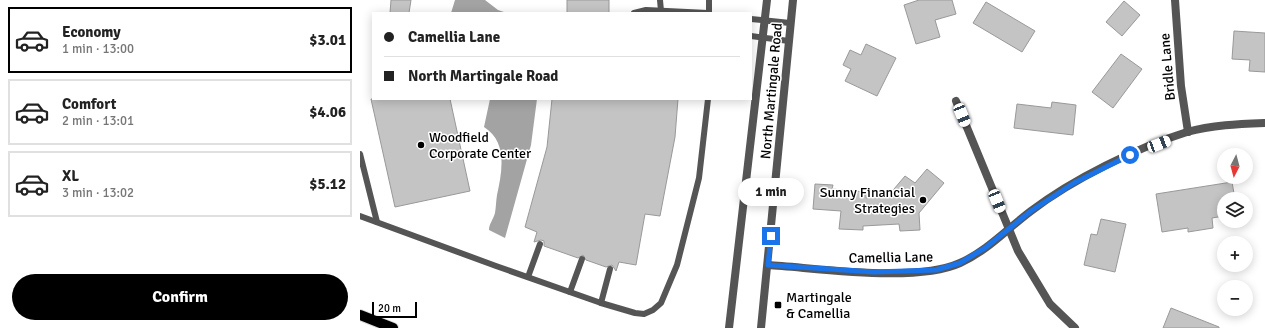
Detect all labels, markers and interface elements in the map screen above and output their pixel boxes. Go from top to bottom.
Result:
icon: car [14,22,50,58]
street label: North Martingale Road [757,22,786,160]
text: Economy [62,23,121,41]
text: Camellia Lane [408,28,500,46]
text: $3.01 [309,31,346,49]
street label: Bridle Lane [1156,32,1179,101]
text: 1 min · 13:00 [62,41,134,57]
text: North Martingale Road [408,67,558,85]
icon: car [14,94,50,130]
text: Comfort [62,95,116,113]
car [952,102,972,128]
text: $4.06 [309,103,346,121]
text: 2 min · 13:01 [62,113,134,129]
place label: Woodfield Corporate Center [429,129,532,162]
car [1146,134,1172,154]
marker: Woodfield Corporate Center [416,140,426,150]
route start [1121,146,1139,164]
north arrow [1217,148,1253,184]
map controls [1217,148,1253,316]
icon: car [14,166,50,202]
text: XL [62,167,79,185]
text: $5.12 [309,175,346,193]
callout: 1 min [738,178,804,206]
text: 1 min [755,184,787,200]
place label: Sunny Financial Strategies [820,184,915,217]
text: 3 min · 13:02 [62,185,134,201]
car [987,188,1007,214]
button: layers [1217,192,1253,228]
marker: Sunny Financial Strategies [918,195,928,205]
route end [762,227,780,245]
button: + [1217,236,1253,272]
street label: Camellia Lane [849,248,933,267]
button: Confirm [12,274,348,320]
button: − [1217,280,1253,316]
place label: Martingale & Camellia [786,289,852,322]
scale bar [372,300,417,319]
marker: Martingale & Camellia [773,300,783,310]
text: 20 m [378,302,401,315]

